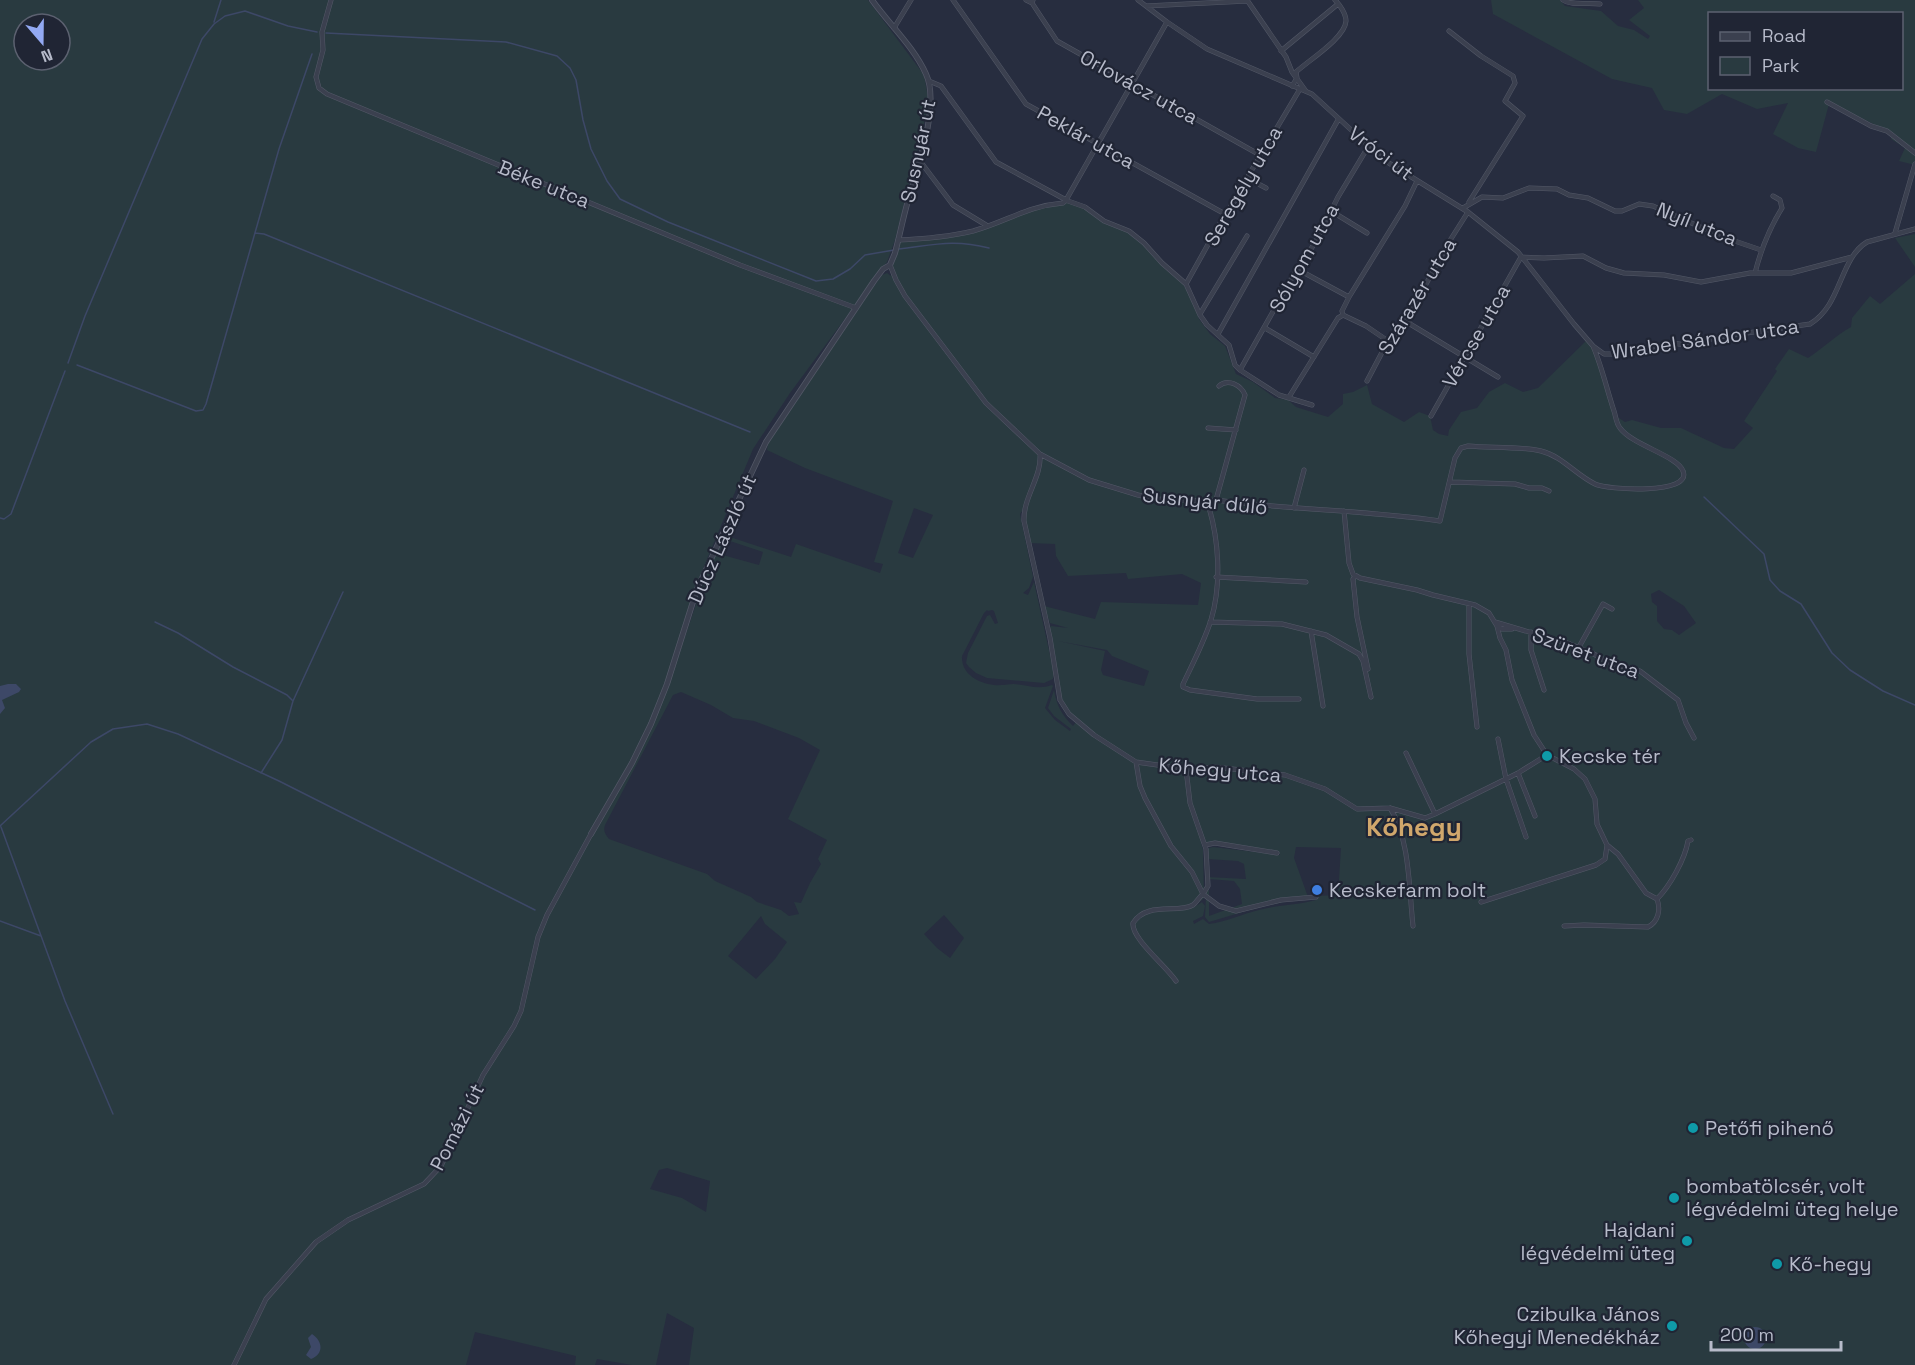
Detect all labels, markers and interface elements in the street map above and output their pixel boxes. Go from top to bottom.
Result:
north arrow [12,12,72,72]
legend [1708,12,1903,90]
text: Road [1762,24,1806,47]
text: N [38,44,56,67]
street label: Orlovácz utca [1075,44,1203,130]
text: Park [1762,54,1800,77]
street label: Susnyár út [894,97,942,205]
street label: Peklár utca [1033,99,1139,175]
street label: Vróci út [1343,120,1419,186]
street label: Seregély utca [1198,121,1288,251]
street label: Béke utca [494,154,594,214]
street label: Nyíl utca [1653,196,1741,252]
street label: Sólyom utca [1263,199,1345,317]
street label: Szárazér utca [1372,233,1462,359]
street label: Vércse utca [1436,280,1516,392]
street label: Wrabel Sándor utca [1609,313,1801,365]
street label: Dúcz László út [682,470,762,608]
street label: Susnyár dűlő [1141,481,1269,521]
street label: Szüret utca [1529,622,1643,684]
place label: Kecske tér [1559,743,1661,769]
marker: Kecske tér [1540,749,1554,763]
street label: Kőhegy utca [1158,752,1282,788]
district label: Kőhegy [1366,810,1462,844]
place label: Kecskefarm bolt [1329,877,1486,903]
marker: Kecskefarm bolt [1310,883,1324,897]
street label: Pomázi út [424,1079,490,1175]
place label: Petőfi pihenő [1705,1115,1834,1141]
marker: Petőfi pihenő [1686,1121,1700,1135]
place label: bombatölcsér, volt légvédelmi üteg helye [1686,1173,1899,1222]
marker: bombatölcsér, volt légvédelmi üteg helye [1667,1191,1681,1205]
place label: Hajdani légvédelmi üteg [1521,1217,1675,1266]
marker: Hajdani légvédelmi üteg [1680,1234,1694,1248]
place label: Kő-hegy [1789,1251,1871,1277]
marker: Kő-hegy [1770,1257,1784,1271]
place label: Czibulka János Kőhegyi Menedékház [1454,1301,1660,1350]
scale bar [1711,1314,1842,1352]
marker: Czibulka János Kőhegyi Menedékház [1665,1319,1679,1333]
text: 200 m [1720,1323,1774,1346]

